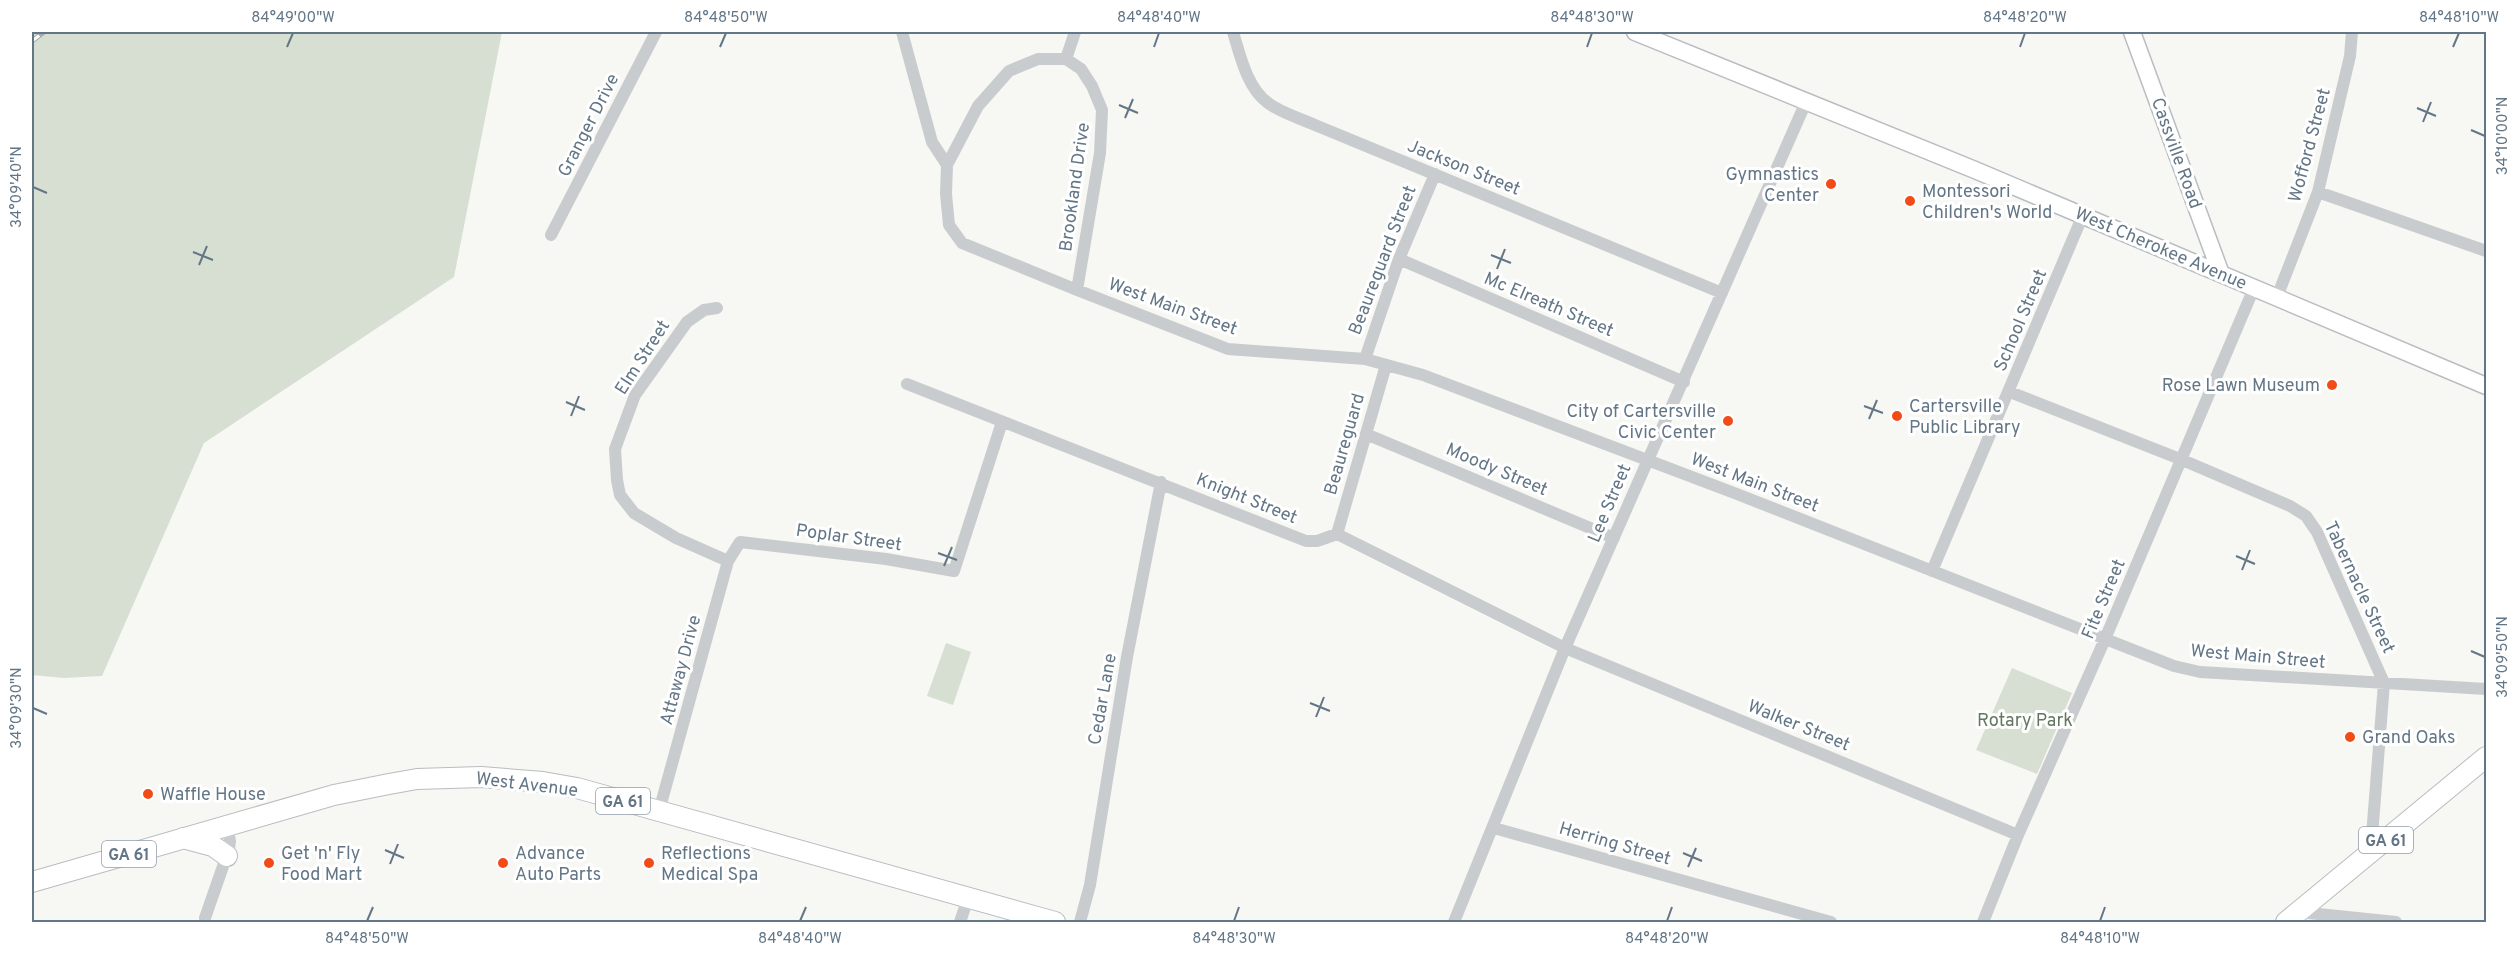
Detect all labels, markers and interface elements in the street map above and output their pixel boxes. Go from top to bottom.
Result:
text: 84°49'00"W [251,9,335,28]
text: 84°48'50"W [684,9,768,28]
text: 84°48'40"W [1117,9,1201,28]
text: 84°48'30"W [1550,9,1634,28]
text: 84°48'20"W [1983,9,2067,28]
text: 84°48'10"W [2419,9,2499,28]
street label: Granger Drive [553,70,625,181]
street label: Wofford Street [2284,86,2337,205]
street label: Cassville Road [2145,95,2206,212]
text: 34°10'00"N [2494,97,2513,175]
street label: Brookland Drive [1055,121,1096,253]
street label: Jackson Street [1404,135,1523,202]
text: 34°09'40"N [8,146,27,228]
place label: Gymnastics Center [1726,164,1819,208]
marker: Gymnastics Center [1824,177,1838,191]
place label: Montessori Children's World [1922,181,2052,225]
street label: Beaureguard Street [1344,182,1423,339]
marker: Montessori Children's World [1903,194,1917,208]
street label: West Cherokee Avenue [2071,203,2250,296]
street label: School Street [1990,266,2053,375]
street label: Mc Elreath Street [1480,268,1617,343]
street label: West Main Street [1105,273,1240,341]
street label: Elm Street [611,316,676,400]
place label: Rose Lawn Museum [2162,375,2320,398]
marker: Rose Lawn Museum [2325,378,2339,392]
street label: Beaureguard [1320,391,1371,498]
place label: Cartersville Public Library [1909,396,2021,440]
place label: City of Cartersville Civic Center [1566,401,1716,445]
marker: Cartersville Public Library [1890,409,1904,423]
marker: City of Cartersville Civic Center [1721,414,1735,428]
street label: Moody Street [1442,439,1551,502]
street label: West Main Street [1687,448,1822,518]
street label: Lee Street [1583,461,1637,547]
street label: Knight Street [1192,469,1300,530]
street label: Tabernacle Street [2318,518,2399,657]
street label: Poplar Street [794,520,903,557]
street label: Fite Street [2077,556,2132,643]
street label: Attaway Drive [656,613,707,728]
text: 34°09'50"N [2494,616,2513,698]
street label: West Main Street [2189,640,2326,675]
street label: Cedar Lane [1084,652,1123,747]
text: 34°09'30"N [8,667,27,749]
street label: Walker Street [1744,695,1853,757]
park label: Rotary Park [1977,710,2073,733]
place label: Grand Oaks [2362,727,2455,750]
marker: Grand Oaks [2343,730,2357,744]
street label: West Avenue [474,768,579,803]
place label: Waffle House [160,784,266,807]
marker: Waffle House [141,787,155,801]
road number: GA 61 [596,788,650,814]
street label: Herring Street [1556,818,1673,871]
road number: GA 61 [2359,827,2413,853]
road number: GA 61 [102,841,156,867]
place label: Get 'n' Fly Food Mart [281,843,362,887]
place label: Advance Auto Parts [515,843,601,887]
place label: Reflections Medical Spa [661,843,758,887]
marker: Get 'n' Fly Food Mart [262,856,276,870]
marker: Advance Auto Parts [496,856,510,870]
marker: Reflections Medical Spa [642,856,656,870]
text: 84°48'50"W [325,930,409,949]
text: 84°48'40"W [758,930,842,949]
text: 84°48'30"W [1192,930,1276,949]
text: 84°48'20"W [1625,930,1709,949]
text: 84°48'10"W [2060,930,2140,949]

